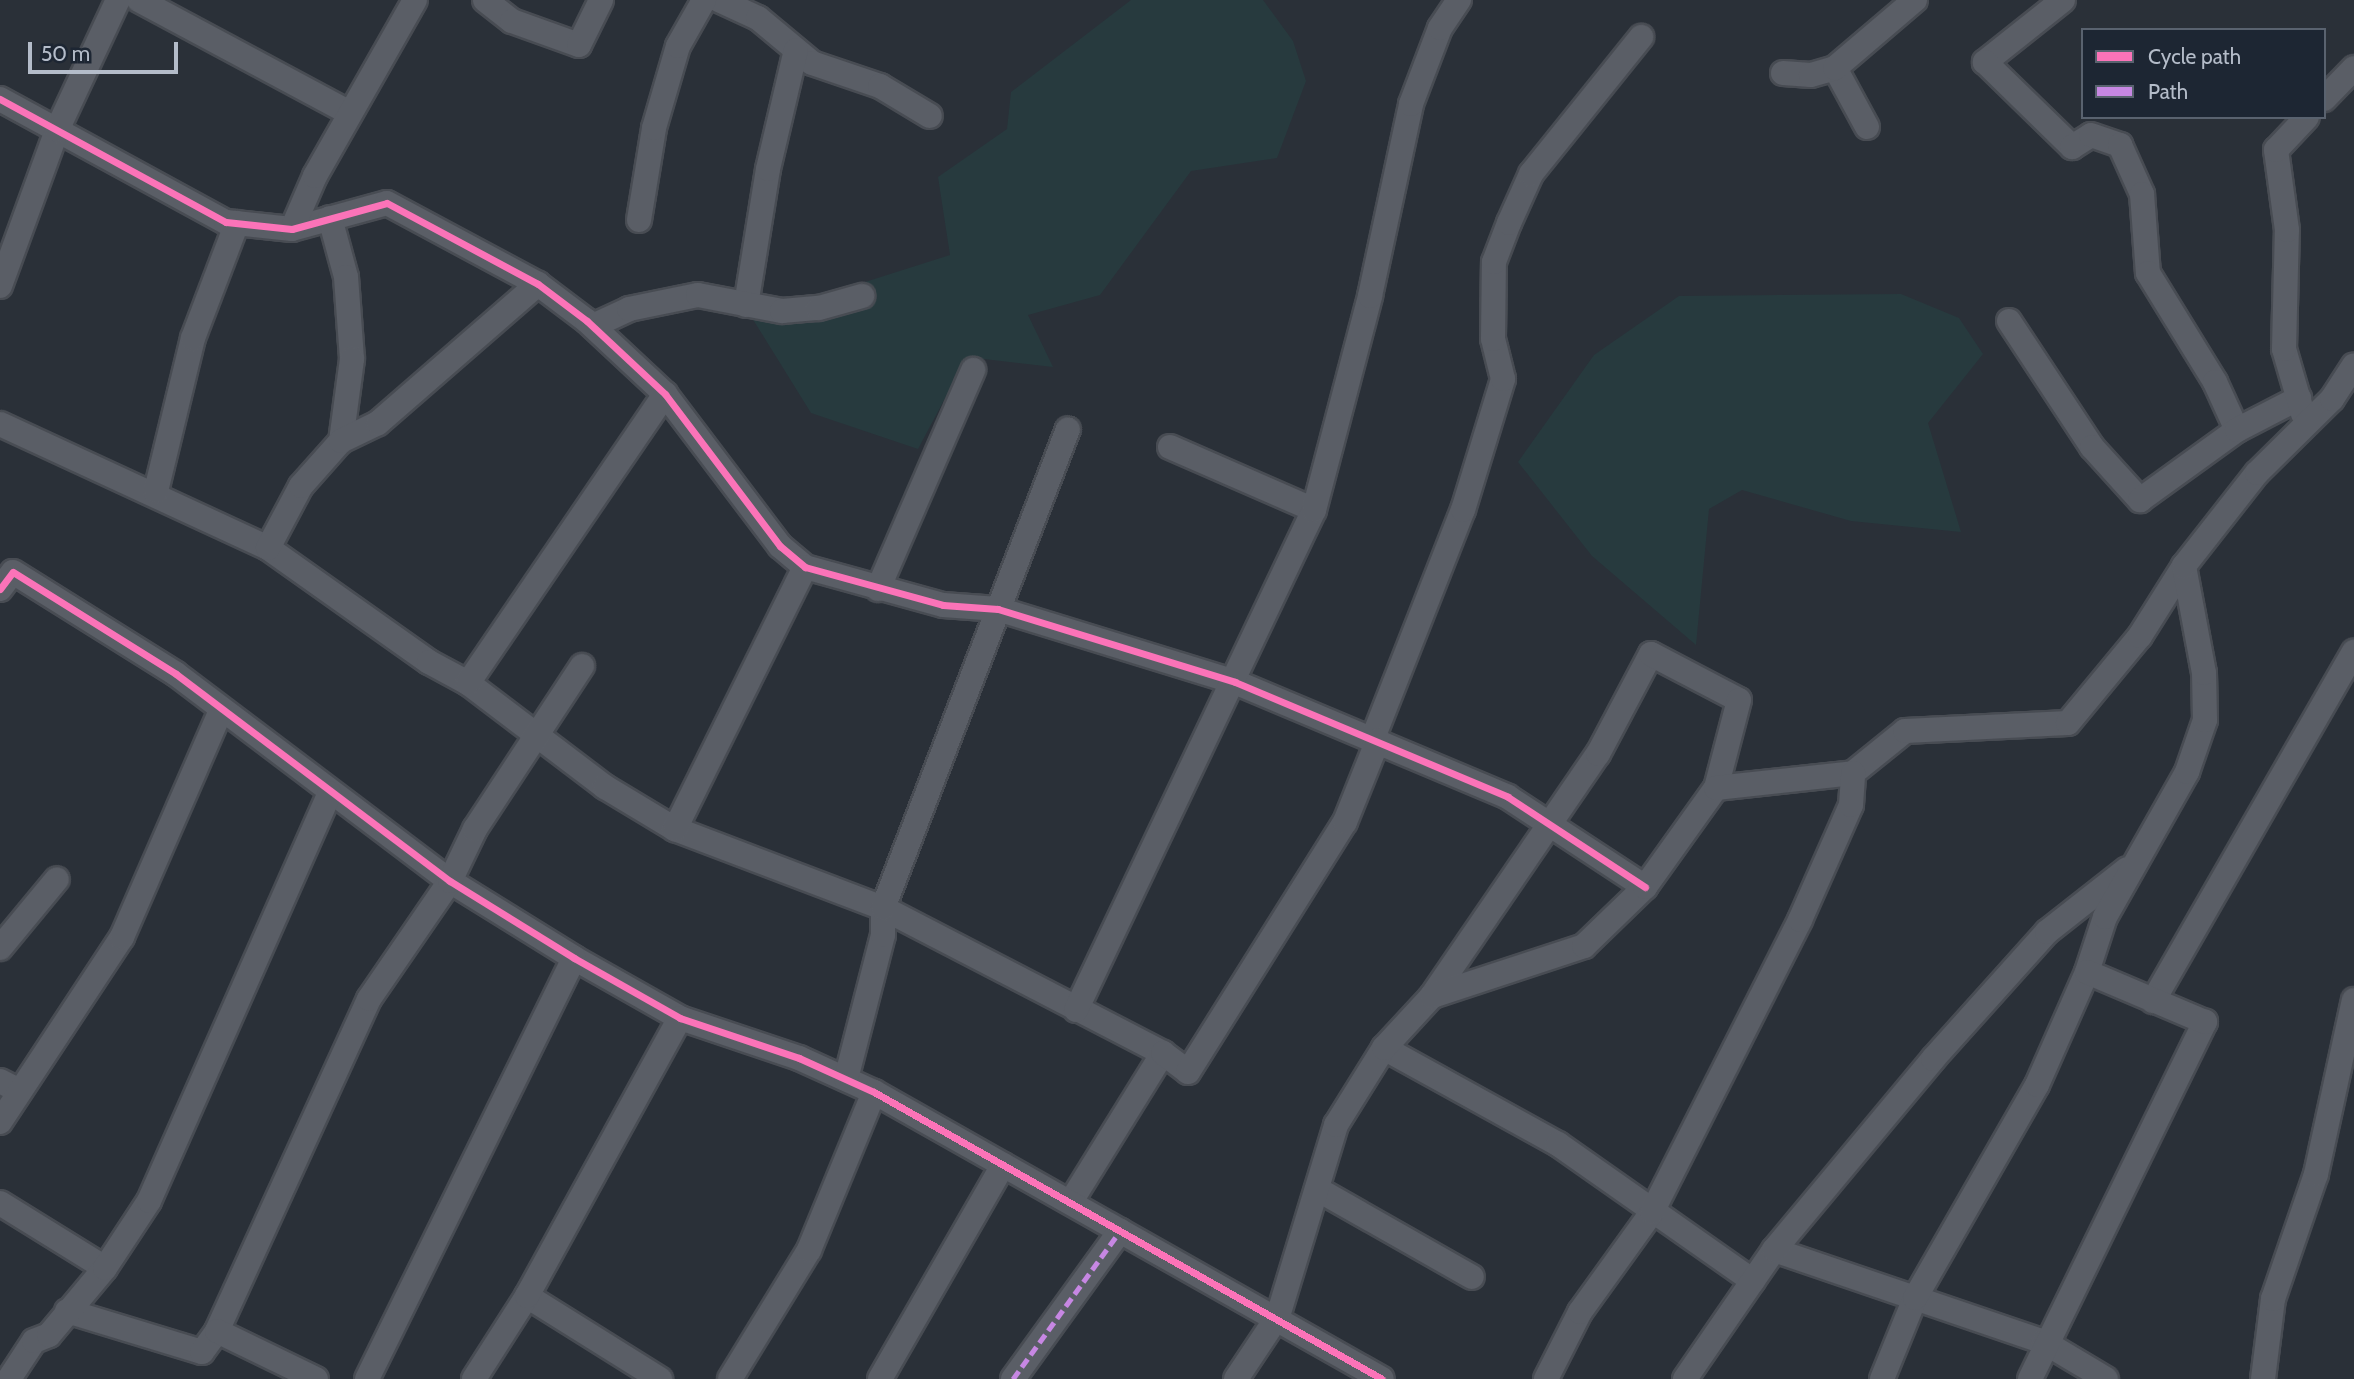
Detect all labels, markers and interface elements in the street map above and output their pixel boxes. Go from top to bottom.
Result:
scale bar [32,28,182,72]
legend [2081,28,2326,119]
text: 50 m [41,41,90,66]
text: Cycle path [2148,44,2241,69]
text: Path [2148,79,2188,104]

